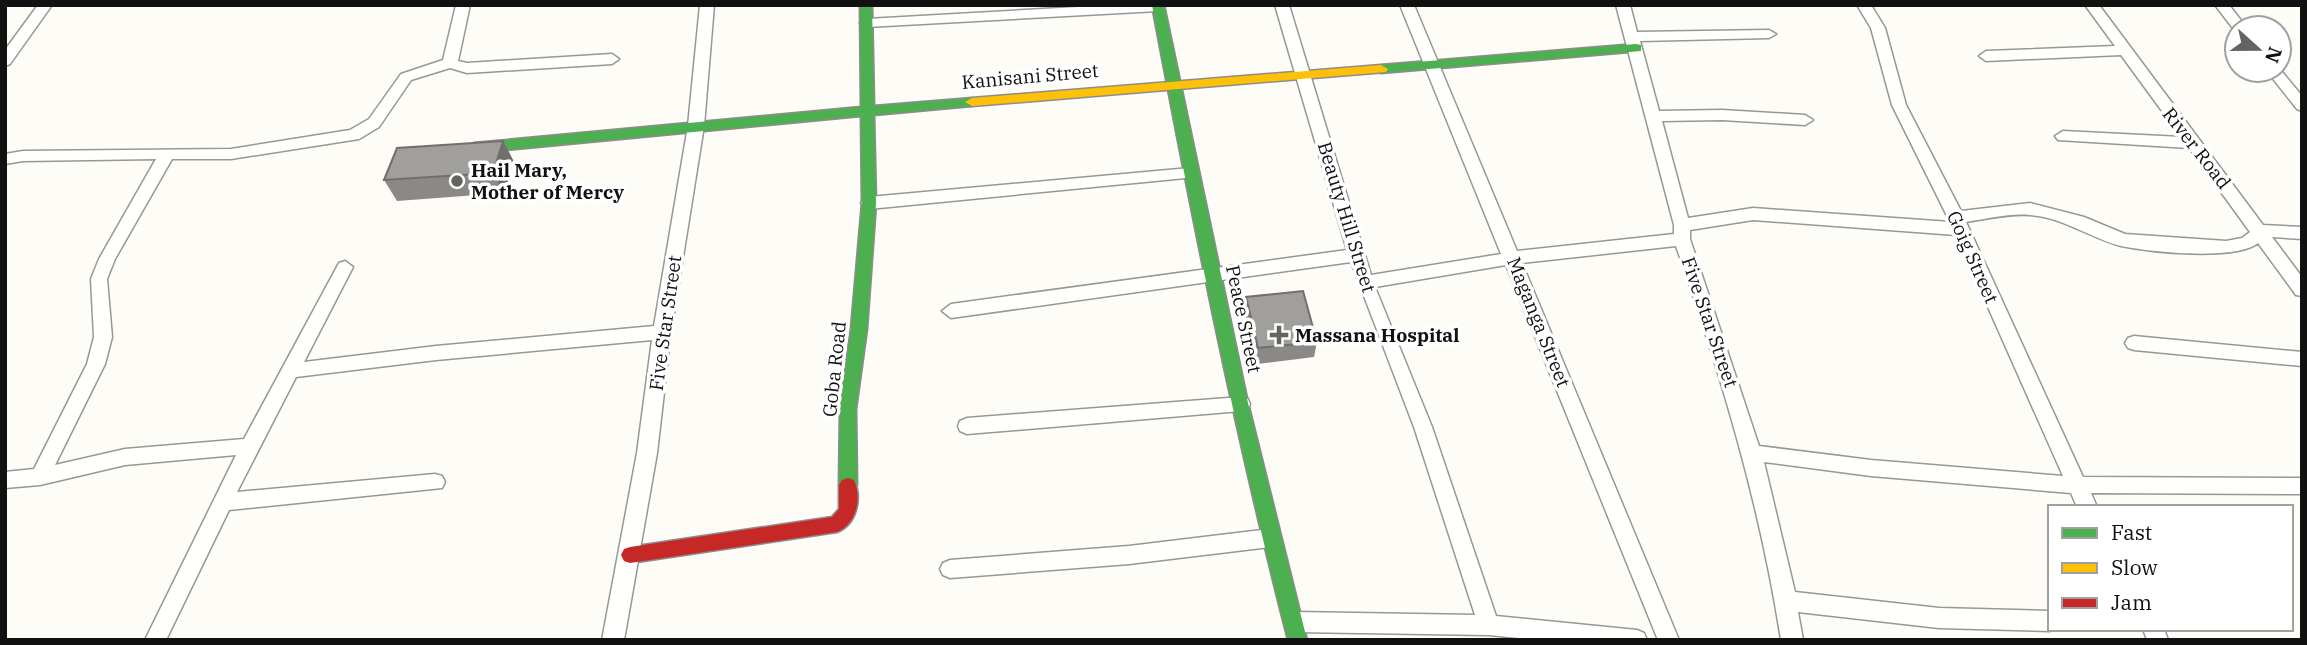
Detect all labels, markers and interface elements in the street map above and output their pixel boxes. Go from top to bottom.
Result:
north arrow [2223,14,2293,84]
text: N [2260,44,2288,66]
street label: Kanisani Street [961,58,1100,94]
street label: River Road [2158,102,2236,194]
street label: Beauty Hill Street [1313,139,1381,296]
place label: Hail Mary, Mother of Mercy [471,158,624,204]
marker: Hail Mary, Mother of Mercy [449,173,465,189]
street label: Goig Street [1942,207,2004,307]
street label: Maganga Street [1502,253,1576,391]
street label: Five Star Street [644,254,686,392]
street label: Five Star Street [1676,254,1744,391]
street label: Peace Street [1221,263,1267,375]
street label: Goba Road [817,320,851,418]
place label: Massana Hospital [1295,323,1459,347]
marker: Massana Hospital [1269,325,1289,345]
legend [2048,505,2293,631]
text: Fast [2111,518,2152,546]
text: Slow [2111,553,2158,581]
text: Jam [2111,588,2152,616]

